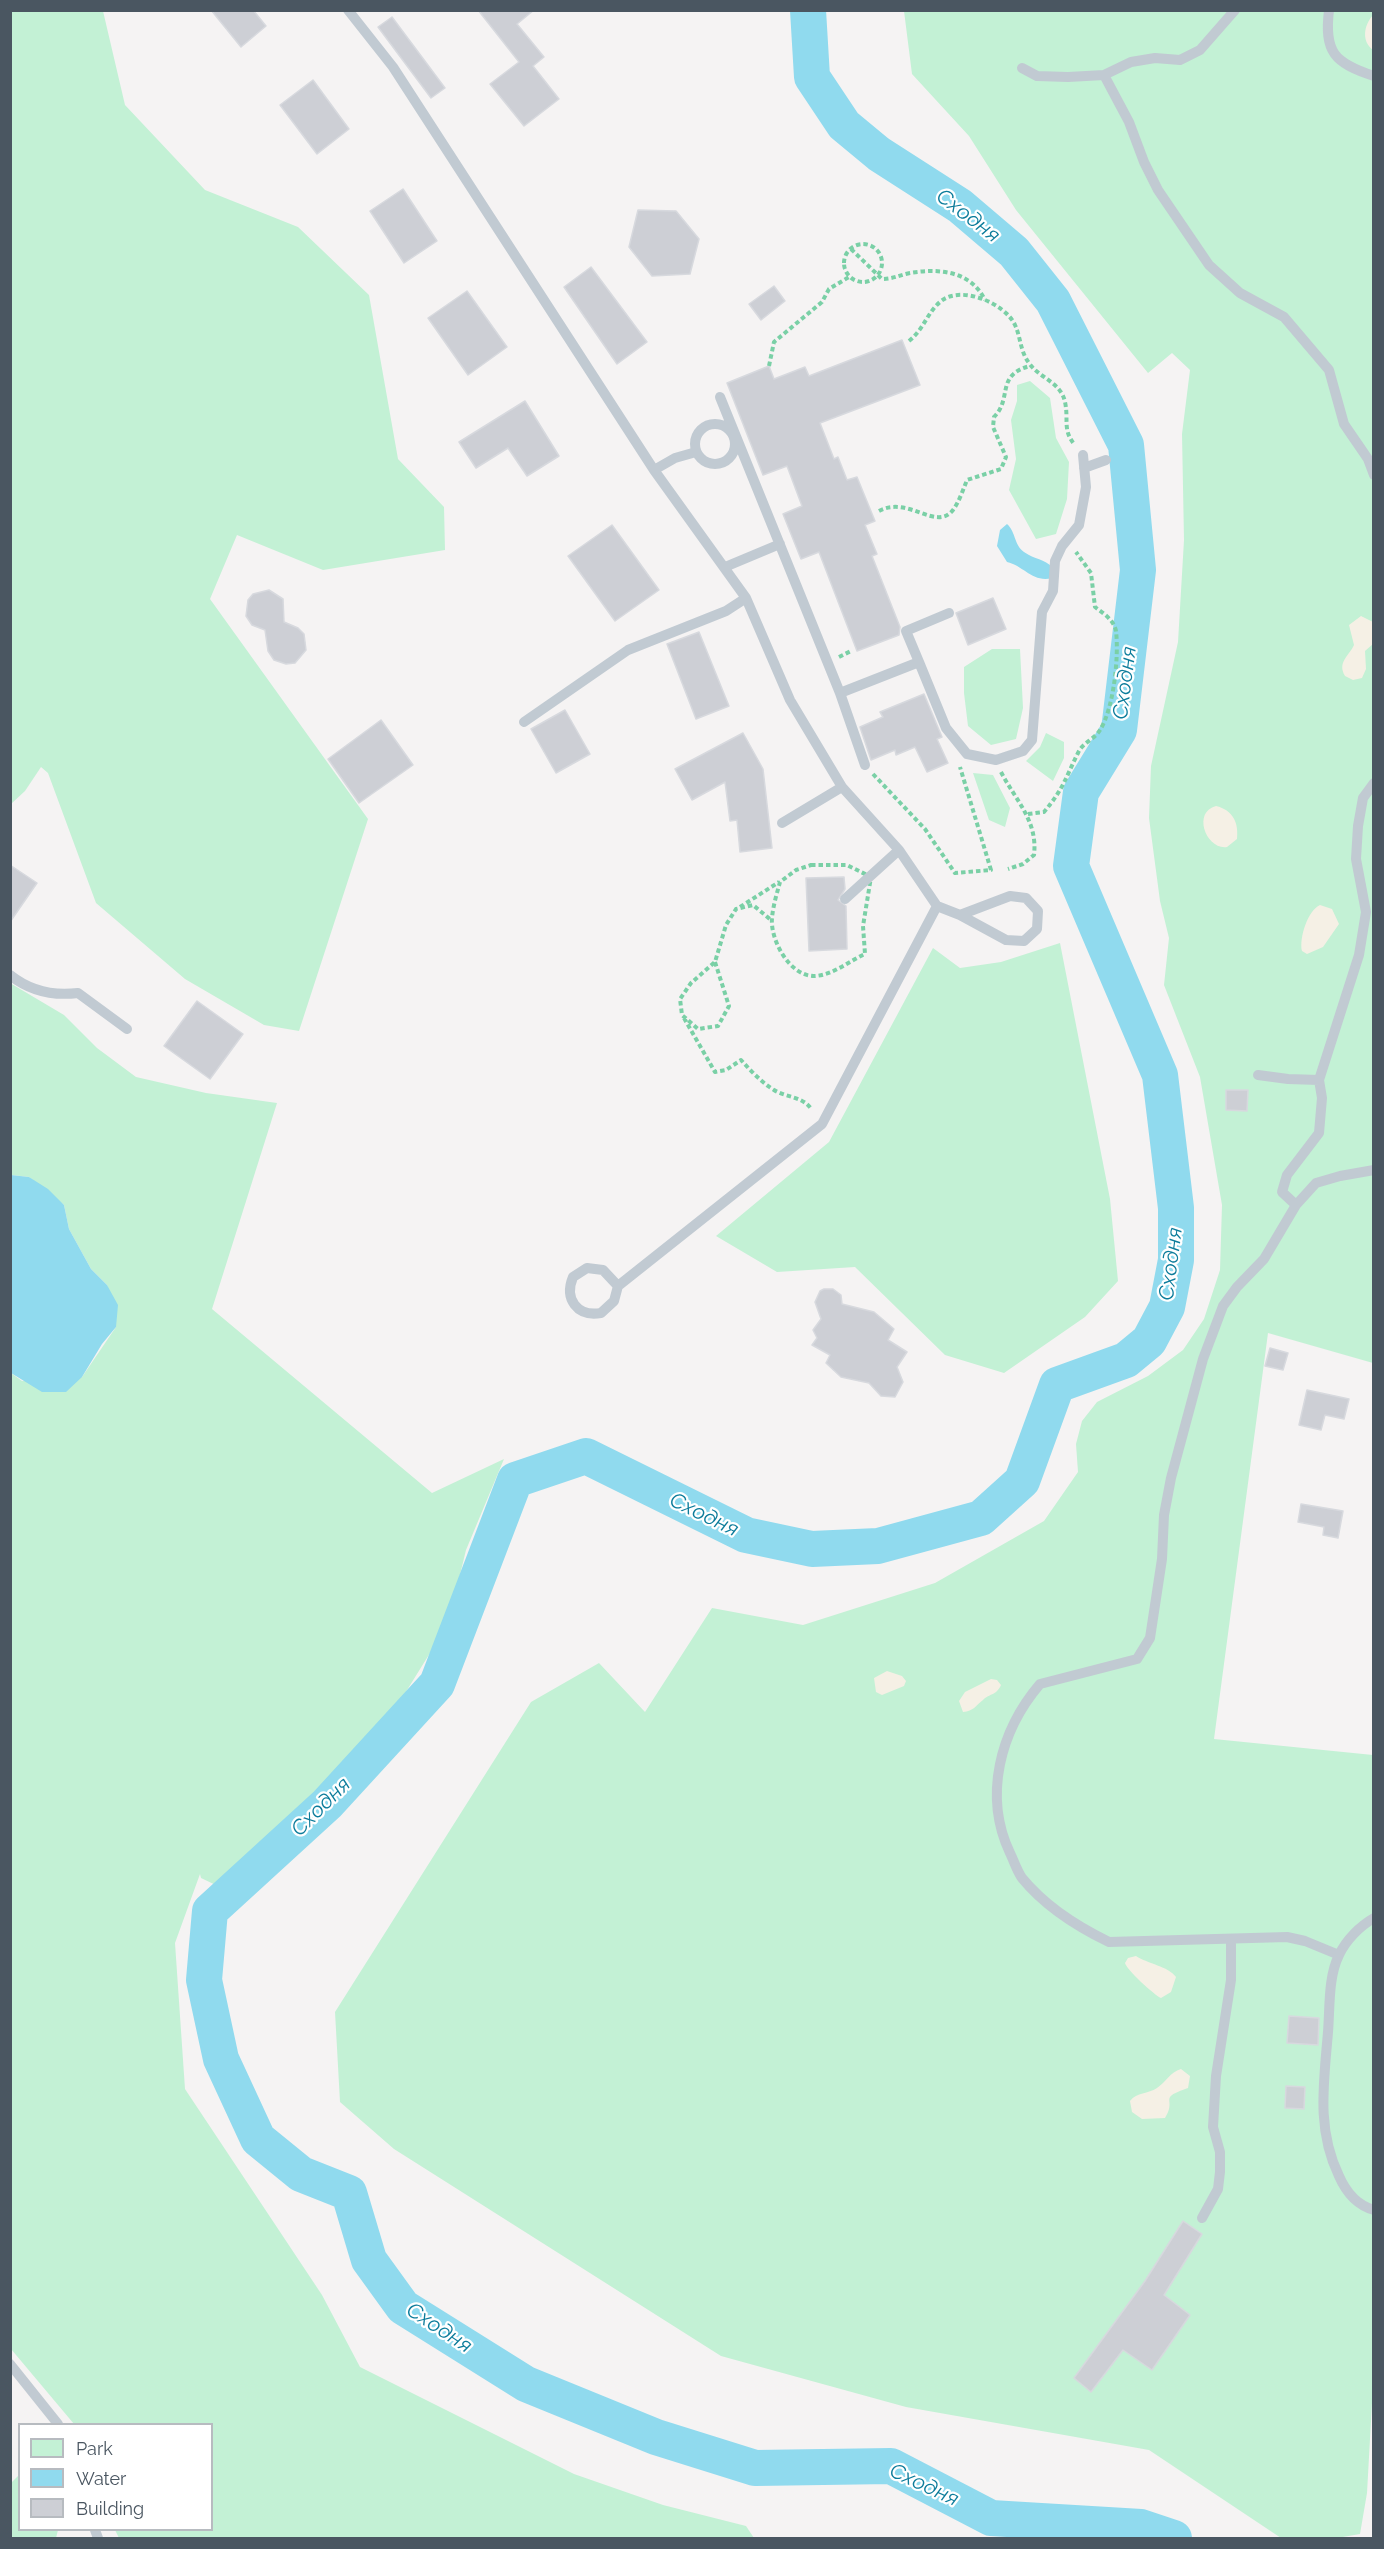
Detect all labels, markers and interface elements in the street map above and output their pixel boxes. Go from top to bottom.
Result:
water label: Сходня [931,184,1005,248]
water label: Сходня [1108,645,1142,721]
water label: Сходня [1154,1226,1188,1302]
water label: Сходня [665,1488,743,1542]
water label: Сходня [286,1772,356,1842]
water label: Сходня [401,2297,477,2359]
legend [18,2423,213,2531]
text: Park [76,2438,113,2459]
water label: Сходня [885,2458,963,2512]
text: Water [76,2468,126,2489]
text: Building [76,2498,144,2519]

